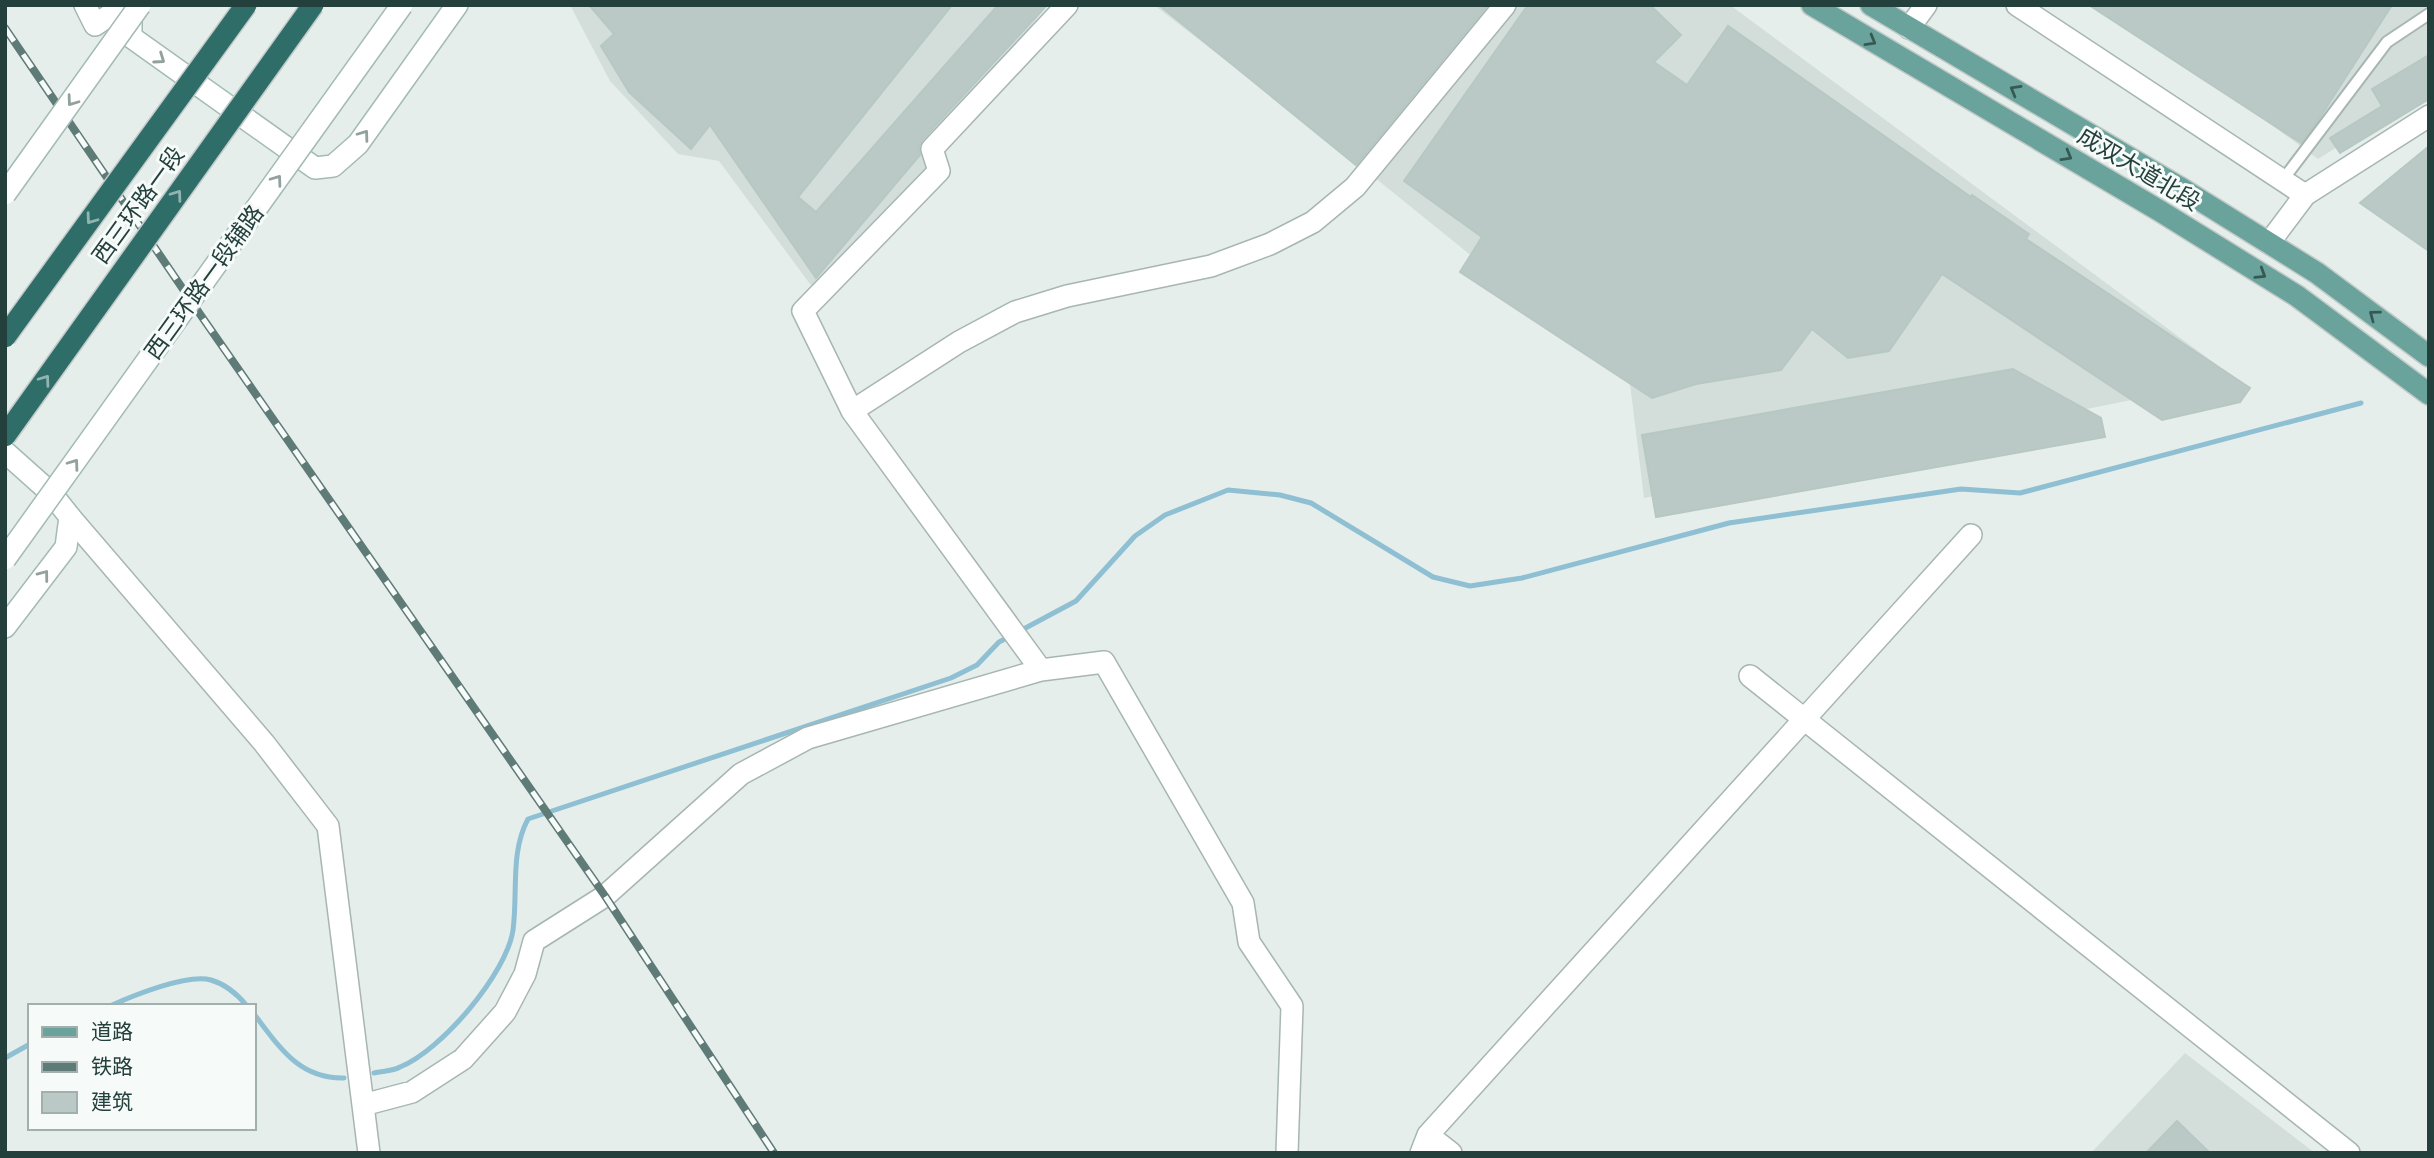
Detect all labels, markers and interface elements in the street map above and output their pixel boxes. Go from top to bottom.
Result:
one-way arrow [1863,32,1876,45]
one-way arrow [152,51,165,63]
one-way arrow [2010,86,2023,99]
one-way arrow [68,93,80,106]
street label: 成双大道北段 [2072,120,2206,217]
one-way arrow [356,130,368,143]
street label: 西三环路一段 [84,140,191,270]
one-way arrow [2059,148,2072,161]
one-way arrow [269,175,281,187]
one-way arrow [169,190,182,203]
street label: 西三环路一段辅路 [137,198,270,365]
one-way arrow [86,211,99,224]
one-way arrow [2253,266,2266,279]
one-way arrow [2369,311,2382,323]
one-way arrow [37,375,49,388]
one-way arrow [65,459,78,472]
one-way arrow [36,570,49,583]
legend [28,1004,256,1130]
text: 道路 [91,1017,133,1046]
text: 铁路 [91,1052,133,1081]
text: 建筑 [91,1087,133,1116]

